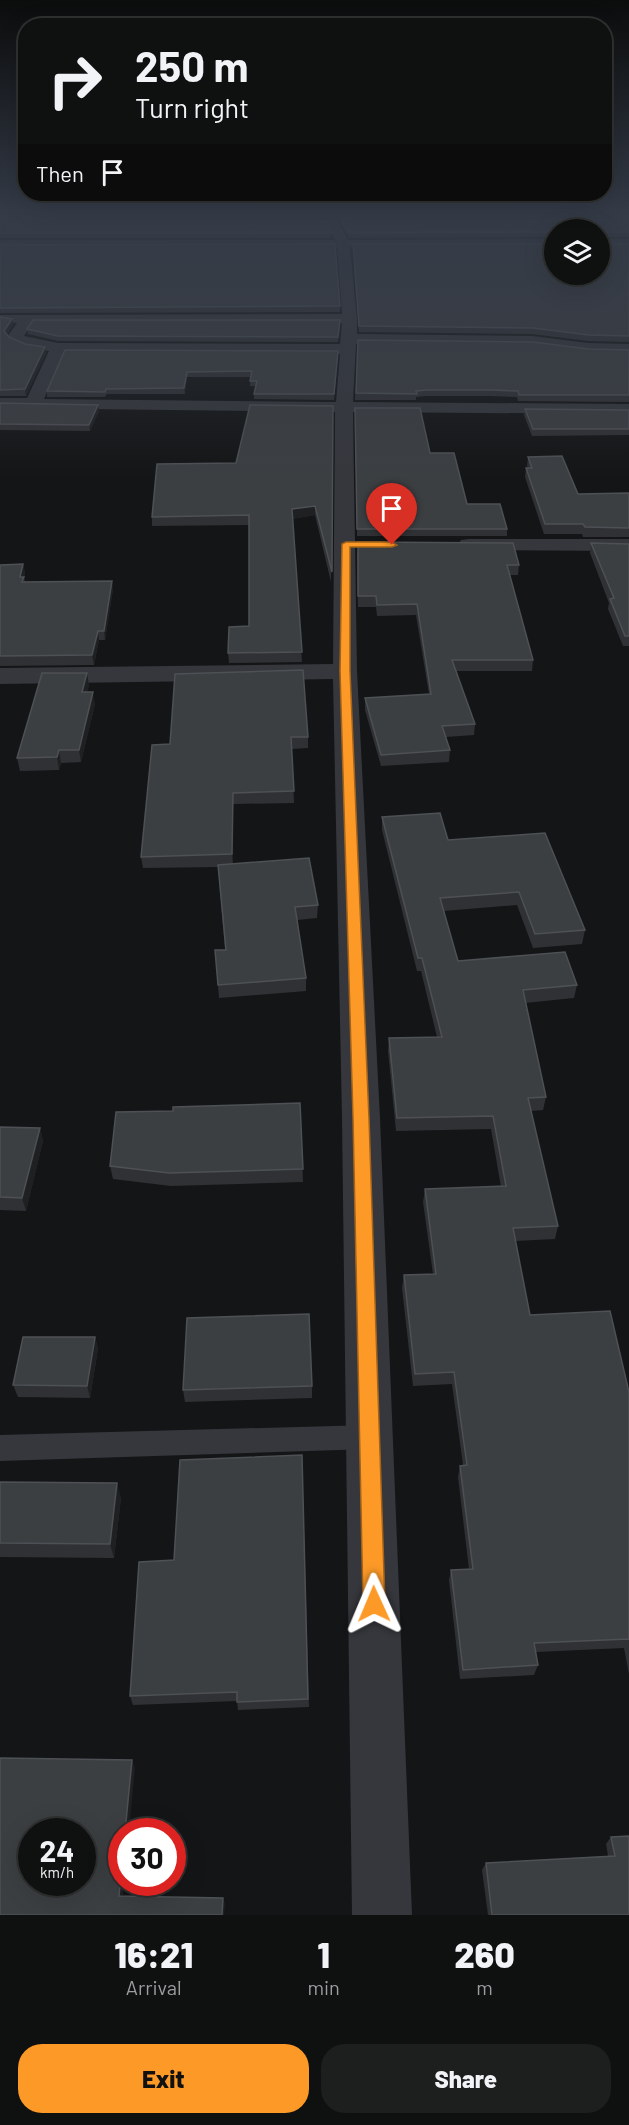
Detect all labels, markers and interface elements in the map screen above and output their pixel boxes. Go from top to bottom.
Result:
text: 250 m [135,40,249,90]
icon: right [36,42,114,120]
text: Turn right [135,91,249,123]
icon: arrive [96,156,129,189]
text: Then [36,160,84,186]
map controls [544,219,610,285]
button: layers [544,219,610,285]
pin [366,483,417,545]
icon: arrive [375,492,408,525]
position arrow [342,1572,406,1636]
speed limit sign: 30 [108,1818,186,1896]
text: 24 [40,1832,74,1868]
text: km/h [40,1863,74,1881]
text: 16:21 [114,1932,193,1975]
text: 1 [317,1932,330,1975]
text: 260 [454,1932,515,1975]
text: Arrival [126,1975,182,1999]
text: min [307,1975,340,1999]
text: m [476,1975,493,1999]
button: Exit [18,2044,309,2113]
button: Share [321,2044,611,2113]

